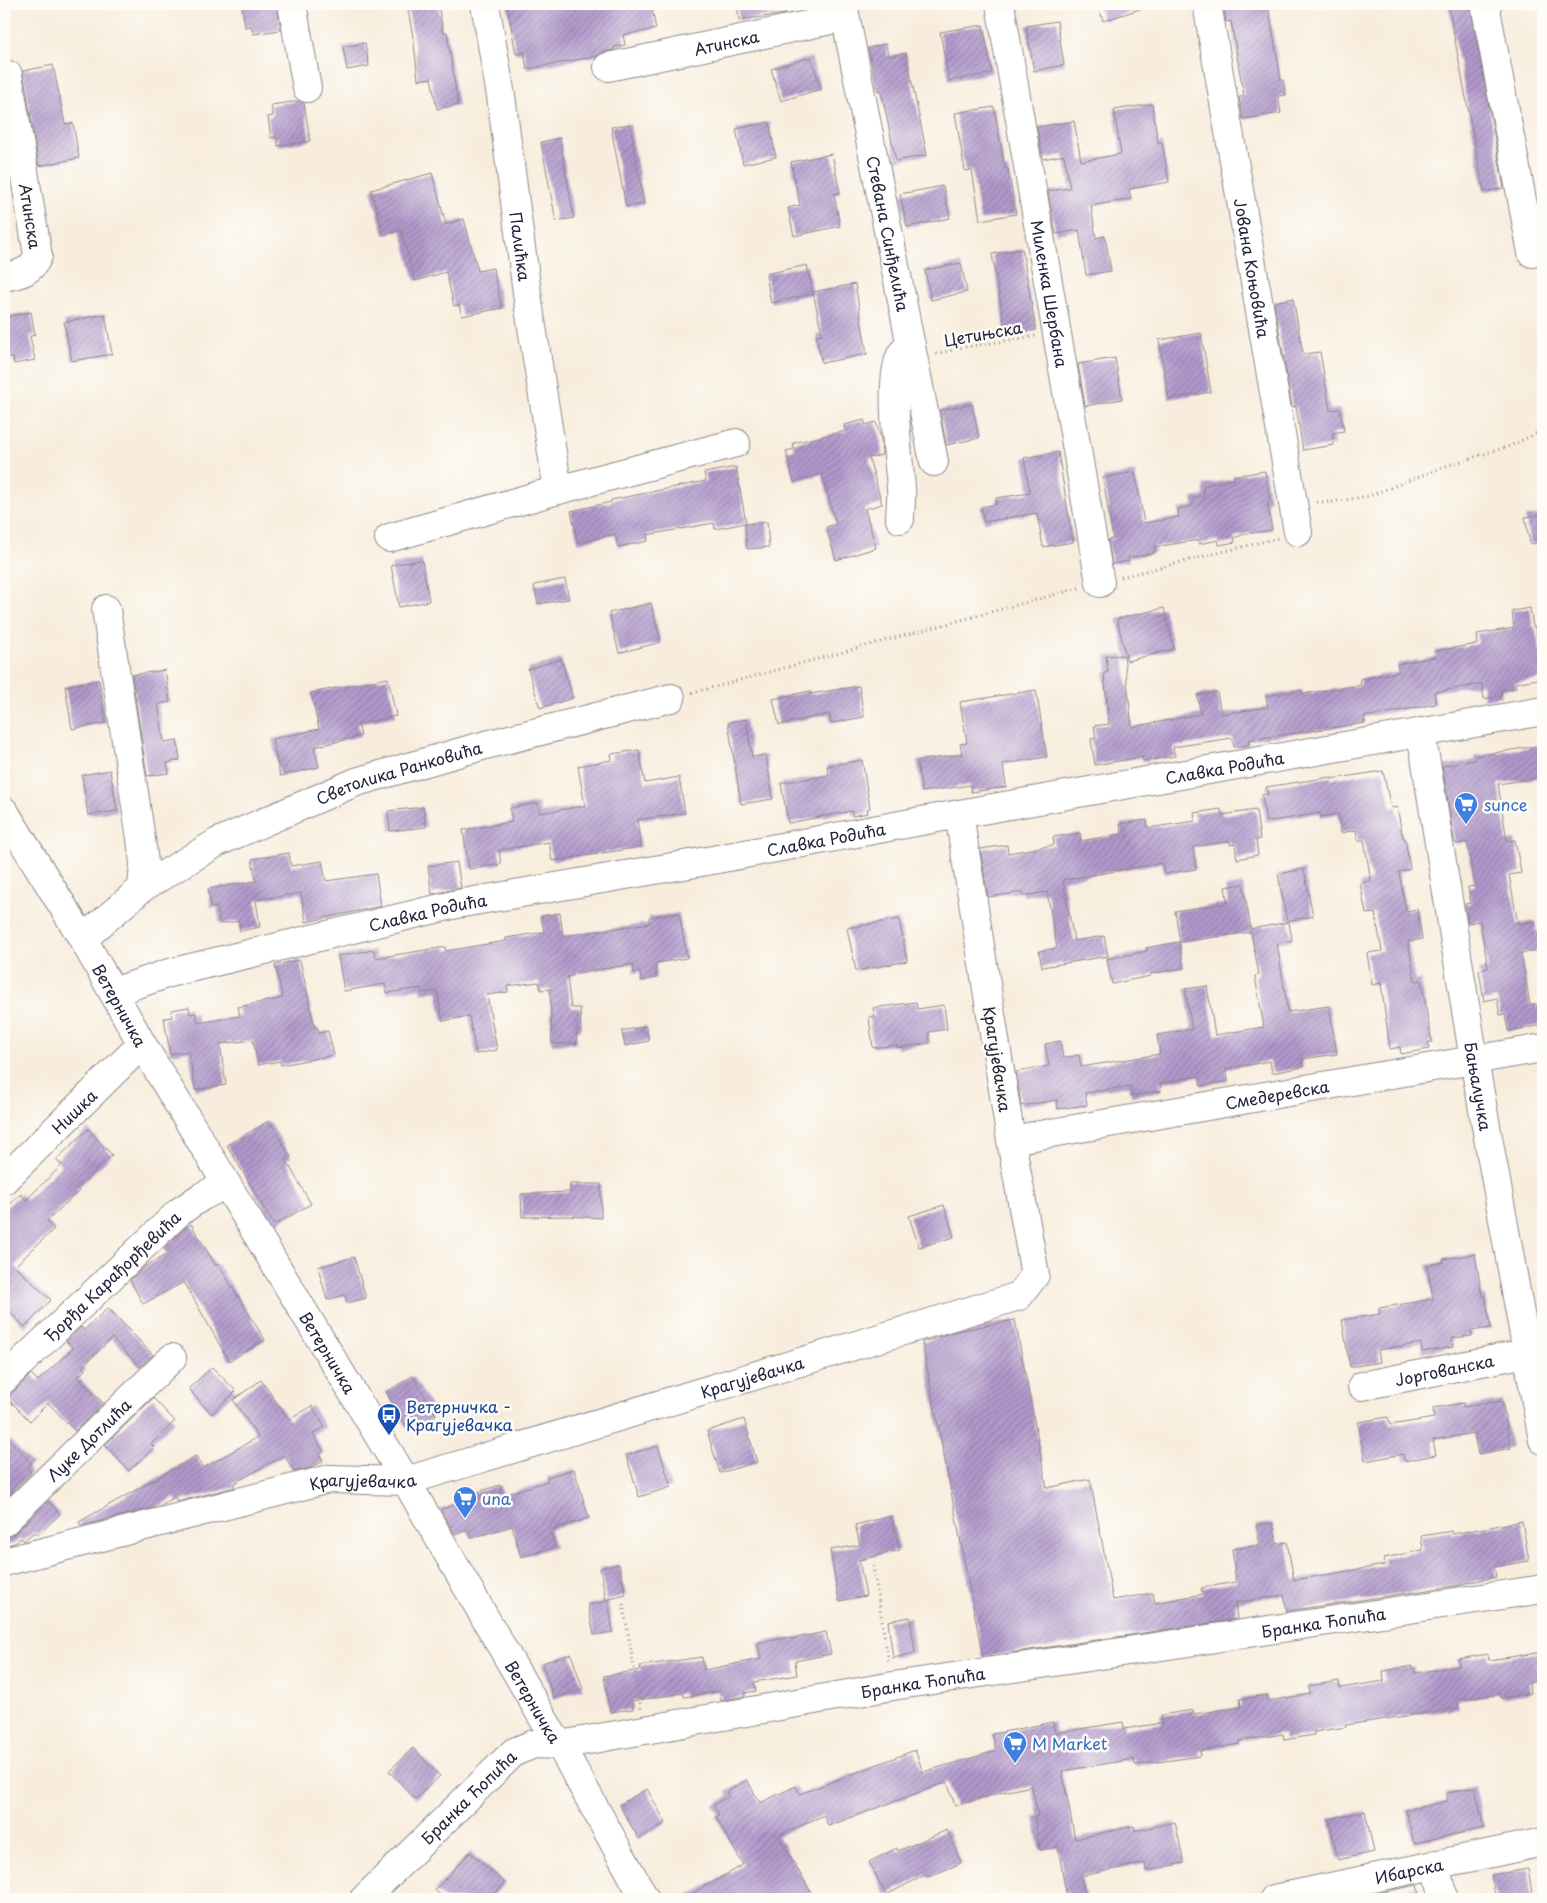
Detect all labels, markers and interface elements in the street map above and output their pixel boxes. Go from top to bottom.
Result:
street label: Атинска [692,23,761,61]
street label: Стевана Синђелића [861,154,916,313]
street label: Атинска [14,182,48,250]
street label: Јована Коњовића [1229,196,1276,340]
street label: Палићка [504,210,537,282]
street label: Миленка Шербана [1025,218,1075,369]
street label: Цетињска [942,314,1024,352]
street label: Светолика Ранковића [312,735,485,810]
street label: Славка Родића [1163,745,1286,789]
supermarket icon: sunce [1453,791,1479,825]
place label: sunce [1484,792,1528,816]
street label: Славка Родића [765,816,887,862]
street label: Славка Родића [366,887,488,937]
street label: Ветерничка [87,959,153,1051]
street label: Крагујевачка [978,1004,1018,1114]
street label: Бањалучка [1459,1040,1499,1133]
street label: Смедеревска [1223,1073,1331,1115]
street label: Нишка [46,1083,102,1139]
street label: Ђорђа Карађорђевића [38,1205,185,1347]
street label: Ветерничка [294,1307,362,1398]
street label: Јоргованска [1393,1348,1496,1391]
street label: Крагујевачка [698,1350,807,1403]
street label: Луке Дотлића [41,1393,136,1486]
place label: Ветерничка - Крагујевачка [406,1394,513,1436]
bus stop icon: Ветерничка - Крагујевачка [376,1402,402,1436]
street label: Крагујевачка [307,1467,419,1496]
supermarket icon: una [452,1485,478,1519]
place label: una [482,1486,511,1510]
street label: Бранка Ћопића [1260,1601,1387,1643]
street label: Ветерничка [500,1656,567,1748]
street label: Бранка Ћопића [859,1660,987,1703]
supermarket icon: M Market [1002,1730,1028,1764]
place label: M Market [1032,1731,1108,1755]
street label: Бранка Ћопића [415,1744,521,1849]
street label: Ибарска [1373,1851,1445,1889]

